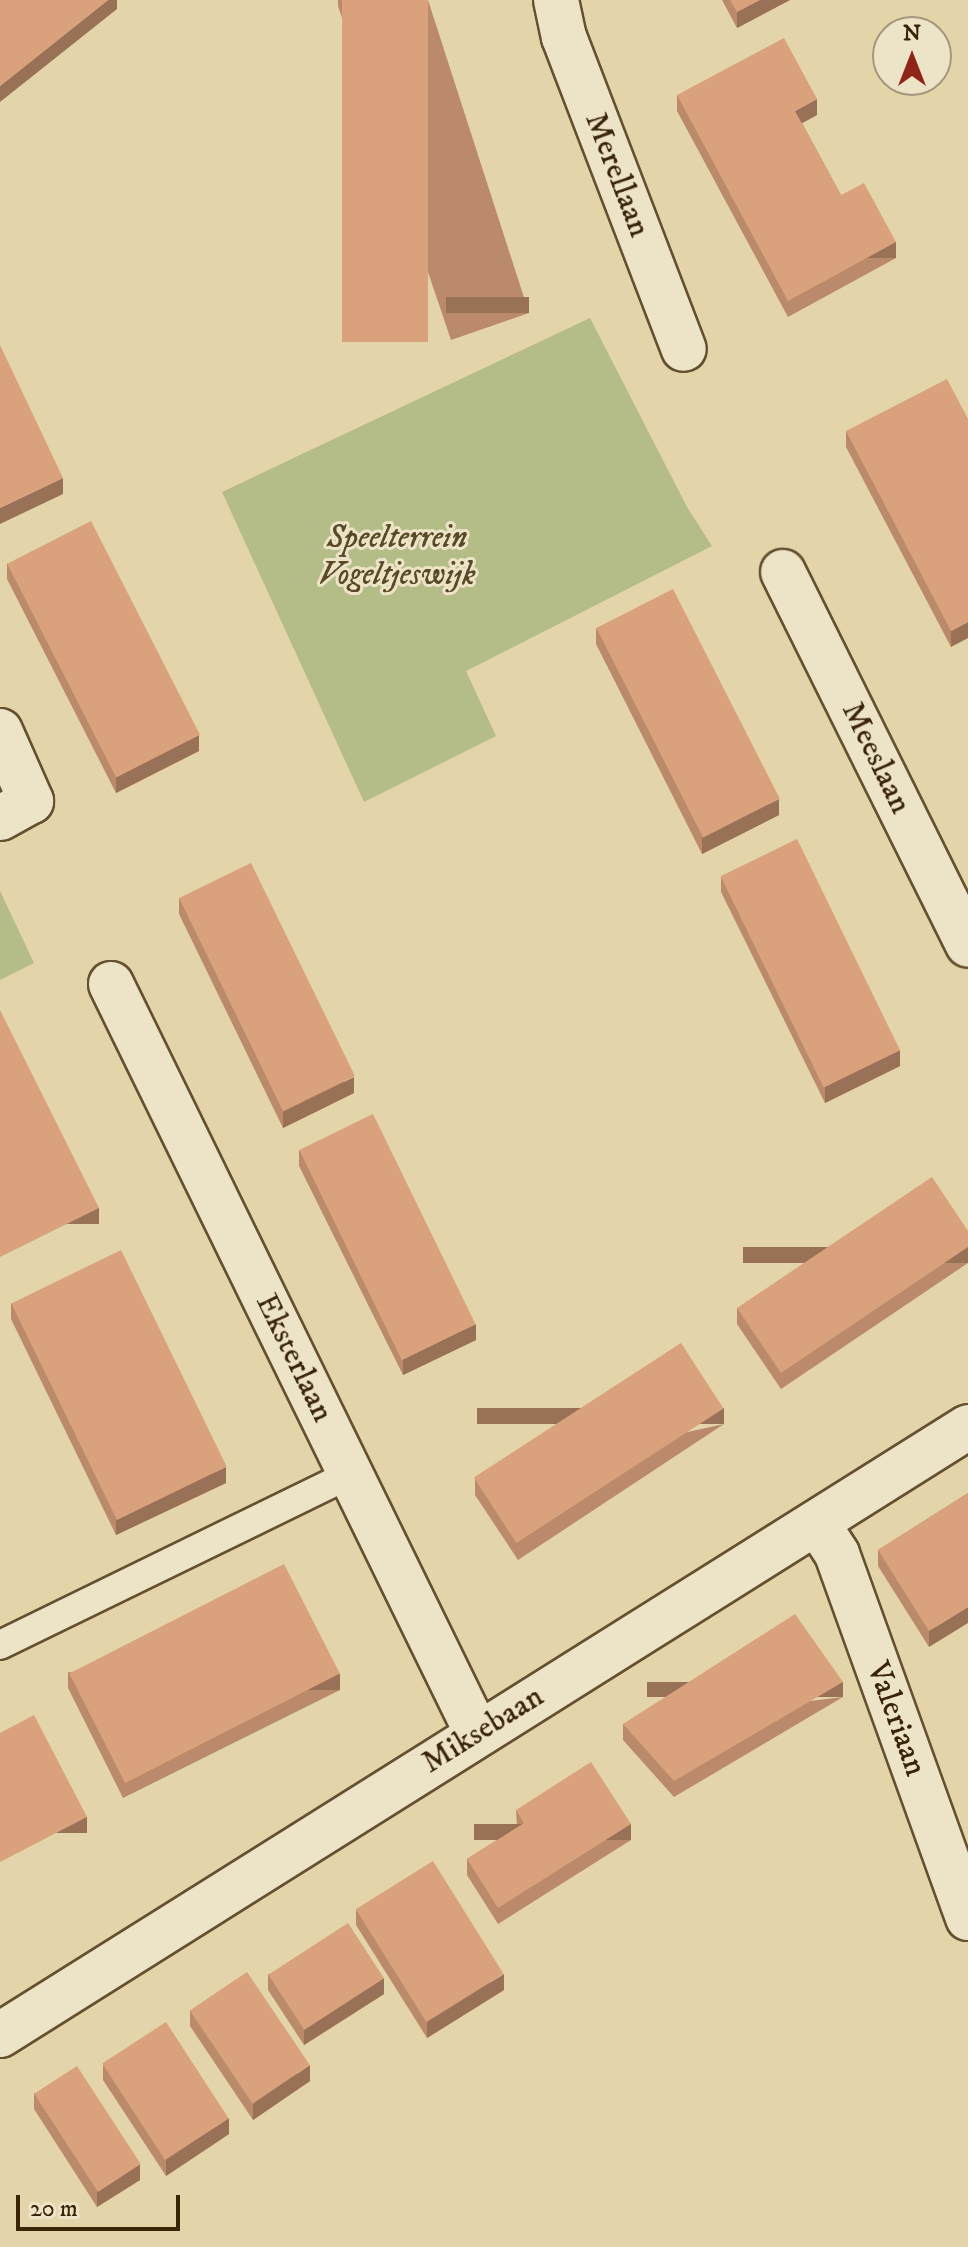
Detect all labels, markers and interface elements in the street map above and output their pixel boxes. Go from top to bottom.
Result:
north arrow [872,16,952,96]
text: N [903,20,921,47]
street label: Merellaan [576,107,658,243]
park label: Speelterrein Vogeltjeswijk [318,520,476,595]
street label: Meeslaan [833,696,919,820]
street label: Eksterlaan [247,1288,341,1428]
street label: Valeriaan [858,1657,934,1781]
street label: Miksebaan [415,1678,551,1782]
scale bar [20,2179,184,2229]
text: 20 m [30,2194,78,2224]

